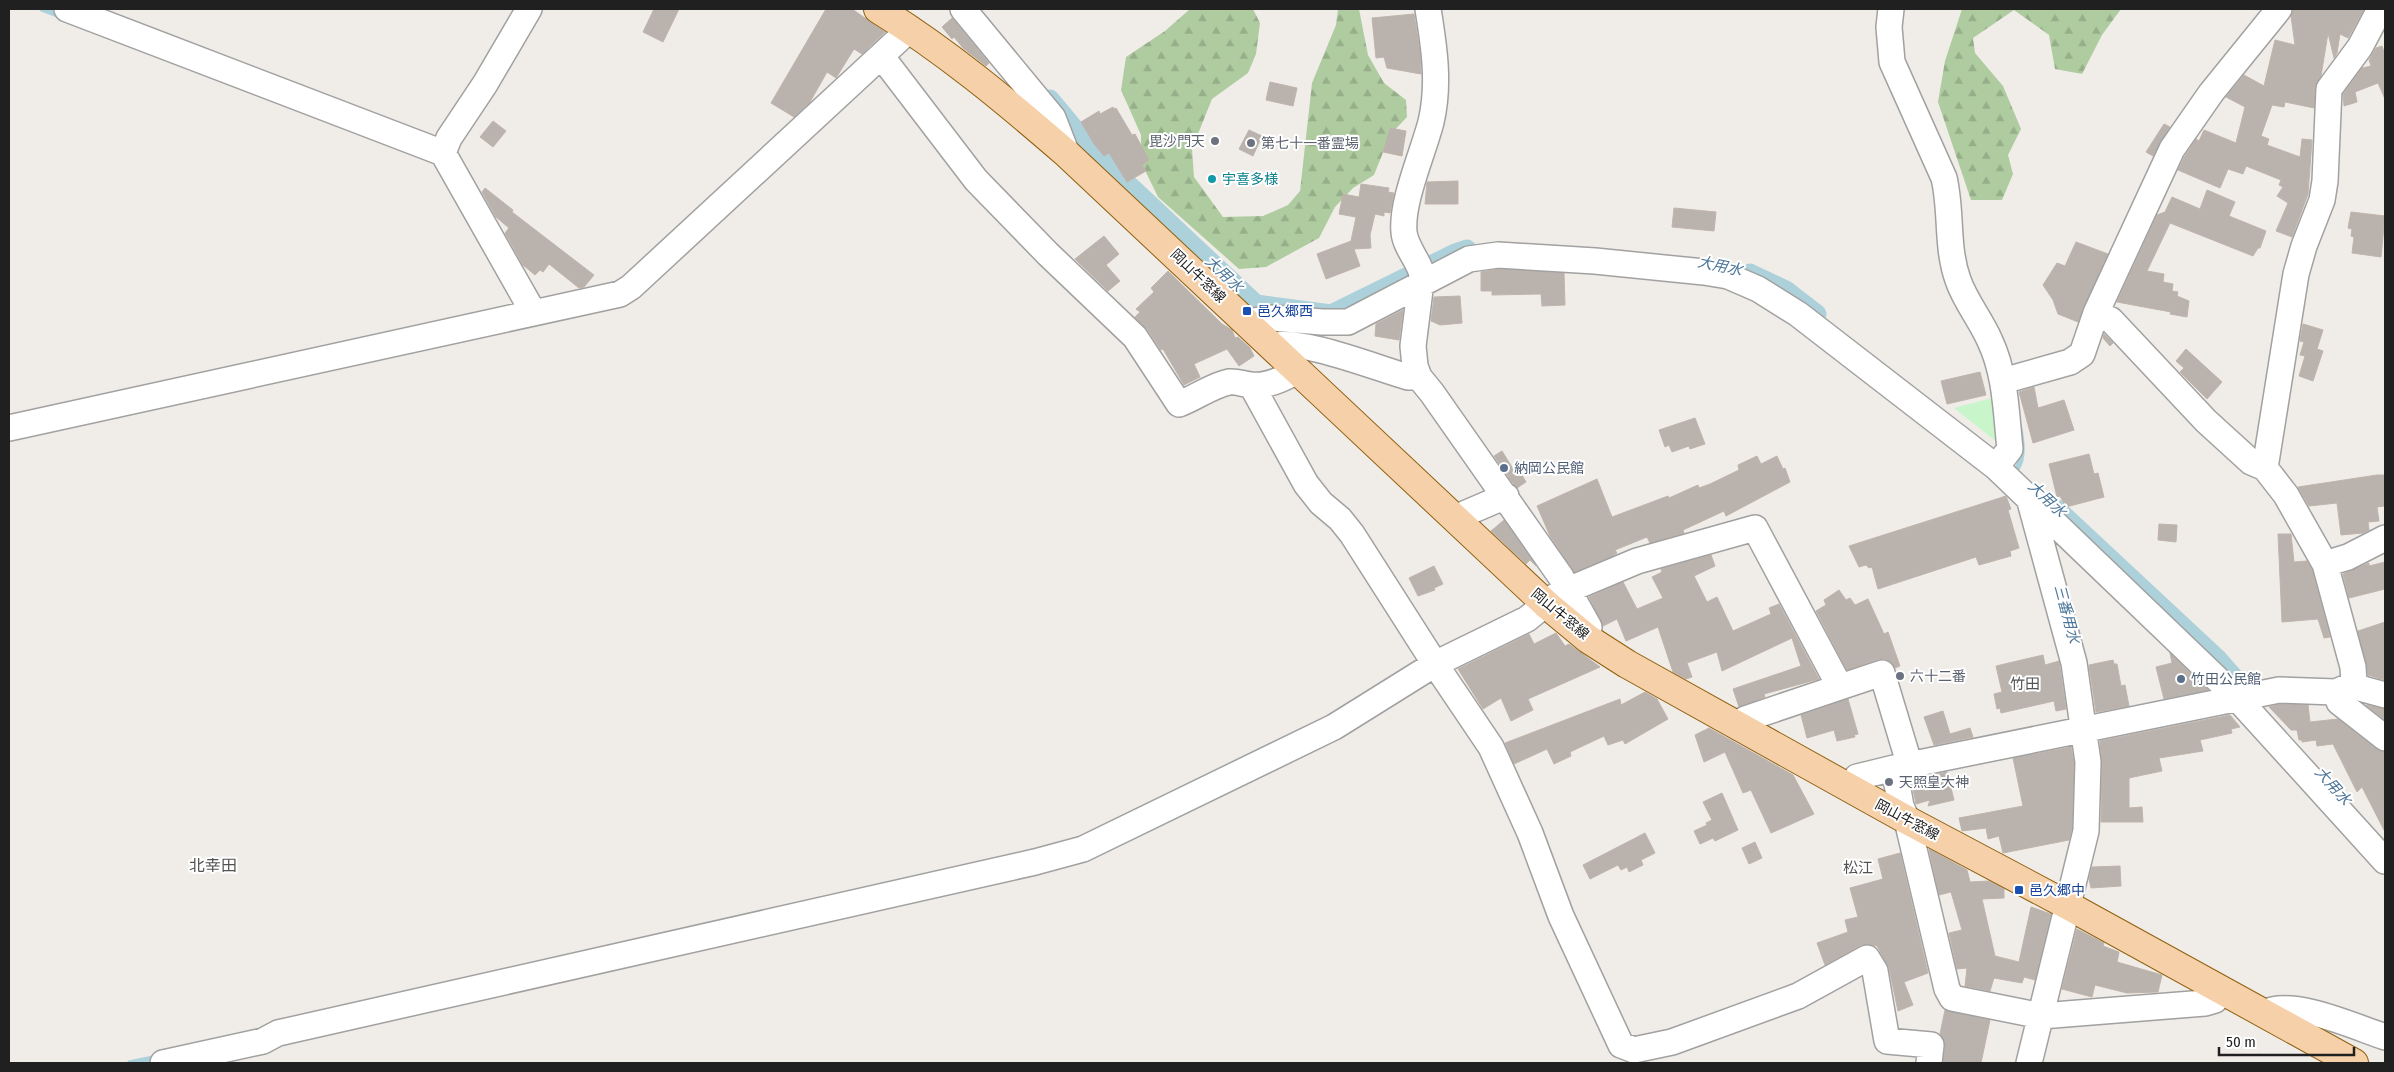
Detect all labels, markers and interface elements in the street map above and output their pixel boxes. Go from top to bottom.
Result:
place label: 毘沙門天 [1149,133,1205,150]
marker: 毘沙門天 [1209,135,1221,147]
place label: 第七十一番霊場 [1261,135,1359,152]
marker: 第七十一番霊場 [1245,137,1257,149]
place label: 宇喜多様 [1222,171,1278,188]
marker: 宇喜多様 [1206,173,1218,185]
street label: 岡山牛窓線 [1167,246,1229,306]
water label: 大用水 [1201,252,1248,297]
water label: 大用水 [1696,253,1746,280]
place label: 邑久郷西 [1257,303,1313,320]
marker: 邑久郷西 [1241,305,1253,317]
place label: 納岡公民館 [1514,460,1584,477]
marker: 納岡公民館 [1498,462,1510,474]
water label: 大用水 [2024,477,2071,522]
water label: 三番用水 [2051,583,2084,647]
street label: 岡山牛窓線 [1528,585,1592,643]
place label: 六十二番 [1910,668,1966,685]
marker: 六十二番 [1894,670,1906,682]
place label: 竹田公民館 [2191,671,2261,688]
marker: 竹田公民館 [2175,673,2187,685]
district label: 竹田 [2010,675,2040,693]
water label: 大用水 [2311,763,2356,810]
place label: 天照皇大神 [1899,774,1969,791]
marker: 天照皇大神 [1883,776,1895,788]
street label: 岡山牛窓線 [1872,796,1942,844]
district label: 北幸田 [189,856,237,875]
district label: 松江 [1843,859,1873,877]
place label: 邑久郷中 [2029,882,2085,899]
marker: 邑久郷中 [2013,884,2025,896]
scale bar [2219,1024,2354,1056]
text: 50 m [2226,1033,2256,1051]

